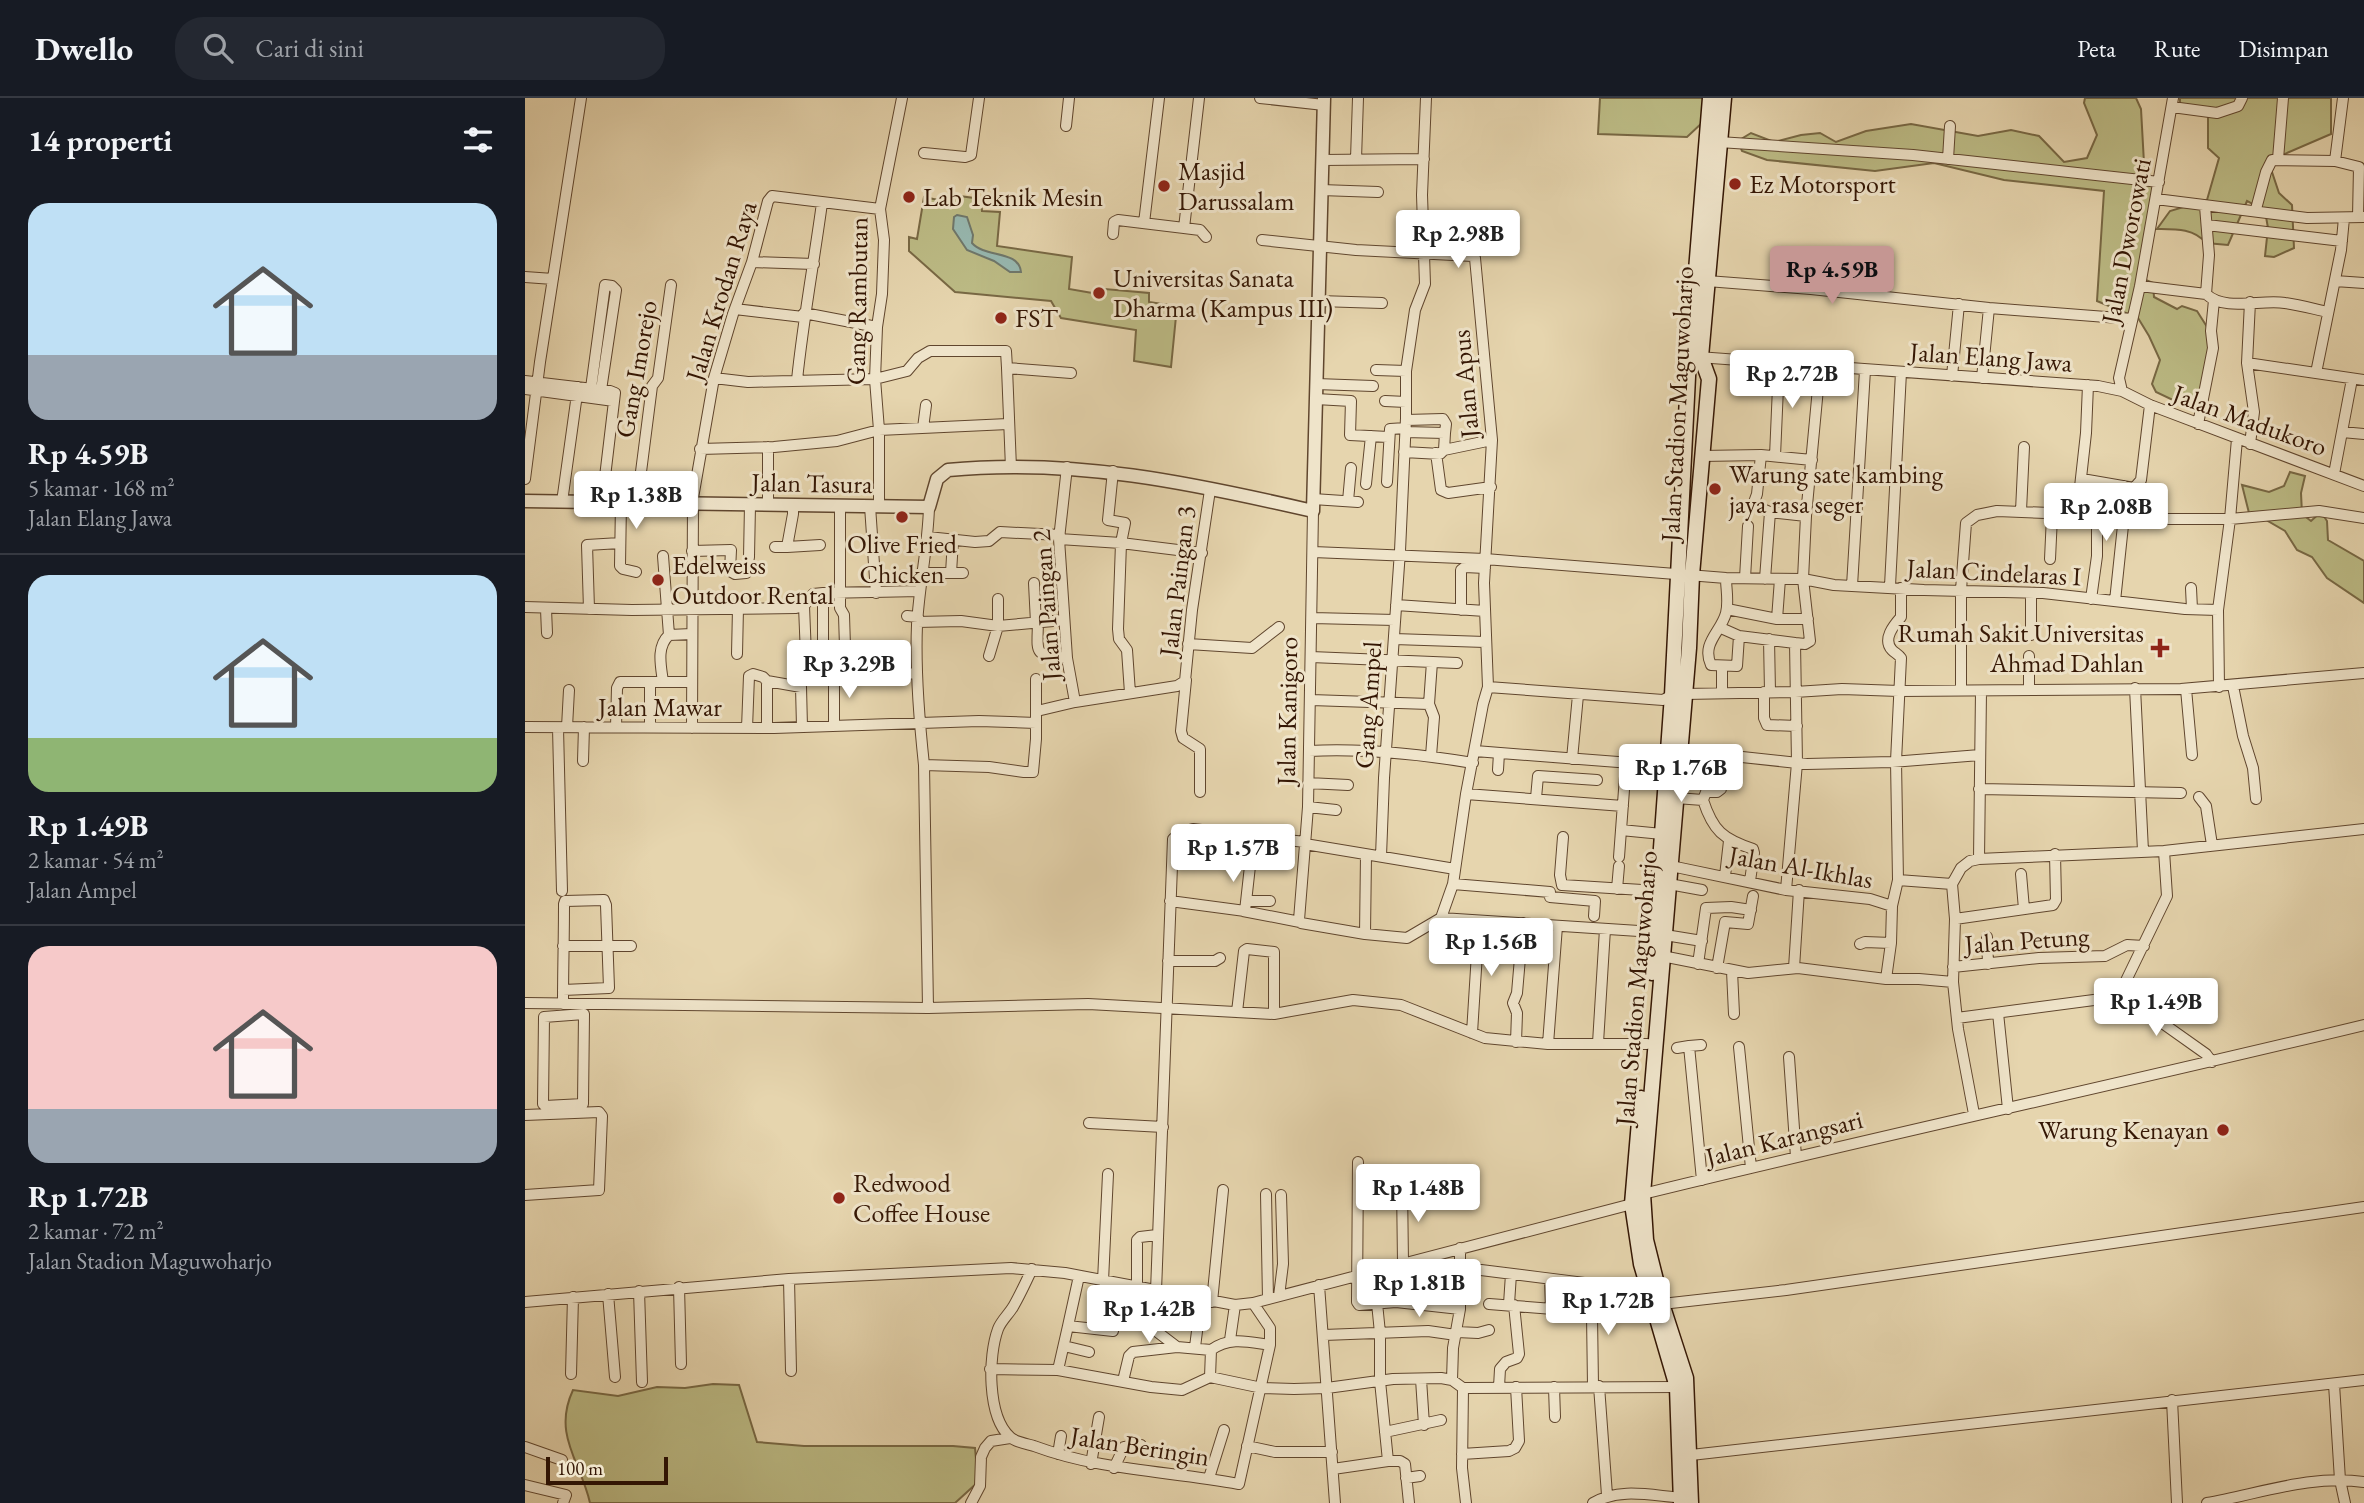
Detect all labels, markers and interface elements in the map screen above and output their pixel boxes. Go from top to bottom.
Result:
search box [175,17,665,80]
text: Dwello [35,27,133,70]
icon: search [199,29,237,67]
text: Cari di sini [255,31,364,65]
text: Peta [2077,33,2116,64]
text: Rute [2154,33,2200,64]
text: Disimpan [2238,33,2329,64]
text: 14 properti [28,121,172,160]
icon: filters [459,121,497,159]
place label: Masjid Darussalam [1178,154,1294,218]
street label: Jalan Dworowati [2093,155,2159,329]
place label: Ez Motorsport [1749,167,1896,201]
marker: Ez Motorsport [1727,176,1743,192]
marker: Masjid Darussalam [1156,178,1172,194]
place label: Lab Teknik Mesin [923,180,1103,214]
marker: Lab Teknik Mesin [901,189,917,205]
street label: Jalan Krodan Raya [677,196,765,387]
pin: Rp 2.98B [1386,211,1530,270]
street label: Gang Rambutan [839,216,875,385]
text: Rp 2.98B [1412,218,1504,248]
pin: Rp 4.59B [1760,246,1904,306]
icon: home [200,248,326,374]
text: Rp 4.59B [1786,254,1878,284]
place label: Universitas Sanata Dharma (Kampus III) [1113,261,1333,325]
street label: Jalan Stadion Maguwoharjo [1653,265,1701,545]
marker: Universitas Sanata Dharma (Kampus III) [1091,285,1107,301]
street label: Gang Imorejo [607,298,665,440]
place label: FST [1015,301,1058,335]
marker: FST [993,310,1009,326]
street label: Jalan Apus [1443,329,1487,441]
street label: Jalan Elang Jawa [1907,334,2074,380]
pin: Rp 2.72B [1720,350,1864,410]
text: Rp 2.72B [1746,358,1838,388]
street label: Jalan Madukoro [2166,376,2332,464]
text: Rp 4.59B [28,434,148,473]
place label: Warung sate kambing jaya rasa seger [1728,457,1944,521]
street label: Jalan Tasura [749,465,873,501]
pin: Rp 1.38B [564,472,708,531]
text: 5 kamar · 168 m² [28,473,175,503]
text: Rp 1.38B [590,479,682,509]
marker: Warung sate kambing jaya rasa seger [1707,481,1723,497]
pin: Rp 2.08B [2034,484,2178,543]
text: Rp 2.08B [2060,491,2152,521]
text: Jalan Elang Jawa [28,503,172,533]
street label: Jalan Paingan 3 [1151,504,1203,660]
marker: Olive Fried Chicken [894,509,910,525]
place label: Olive Fried Chicken [847,527,958,591]
street label: Jalan Paingan 2 [1024,528,1068,684]
place label: Edelweiss Outdoor Rental [672,548,834,612]
street label: Jalan Cindelaras I [1904,550,2082,594]
marker: Edelweiss Outdoor Rental [650,572,666,588]
place label: Rumah Sakit Universitas Ahmad Dahlan [1898,616,2144,680]
icon: home [200,620,326,746]
street label: Jalan Kanigoro [1269,636,1305,788]
marker: Rumah Sakit Universitas Ahmad Dahlan [2150,638,2170,658]
pin: Rp 3.29B [777,640,921,700]
street label: Gang Ampel [1347,640,1389,770]
text: Rp 3.29B [803,648,895,678]
street label: Jalan Mawar [596,690,722,724]
pin: Rp 1.76B [1609,744,1753,804]
text: Rp 1.76B [1635,752,1727,782]
text: Rp 1.49B [28,806,148,845]
pin: Rp 1.57B [1161,824,1305,884]
text: Rp 1.57B [1187,832,1279,862]
street label: Jalan Al-Ikhlas [1724,837,1876,896]
text: 2 kamar · 54 m² [28,845,164,875]
street label: Jalan Stadion Maguwoharjo [1607,849,1665,1129]
text: Jalan Ampel [28,875,137,905]
pin: Rp 1.56B [1419,918,1563,978]
street label: Jalan Petung [1962,919,2091,961]
text: Rp 1.56B [1445,926,1537,956]
pin: Rp 1.49B [2084,978,2228,1038]
text: Rp 1.49B [2110,986,2202,1016]
icon: home [200,991,326,1117]
street label: Jalan Karangsari [1700,1102,1866,1174]
place label: Warung Kenayan [2038,1113,2209,1147]
marker: Warung Kenayan [2215,1122,2231,1138]
pin: Rp 1.48B [1346,1164,1490,1224]
place label: Redwood Coffee House [853,1166,990,1230]
text: Rp 1.48B [1372,1172,1464,1202]
text: Rp 1.72B [28,1177,148,1216]
marker: Redwood Coffee House [831,1190,847,1206]
text: 2 kamar · 72 m² [28,1216,164,1246]
text: Jalan Stadion Maguwoharjo [28,1246,272,1276]
pin: Rp 1.81B [1347,1260,1491,1319]
text: Rp 1.81B [1373,1267,1465,1297]
pin: Rp 1.72B [1536,1278,1680,1337]
text: Rp 1.72B [1562,1285,1654,1315]
pin: Rp 1.42B [1077,1286,1221,1345]
text: Rp 1.42B [1103,1293,1195,1323]
street label: Jalan Beringin [1066,1418,1212,1474]
scale bar [546,1454,669,1486]
text: 100 m [557,1456,603,1481]

